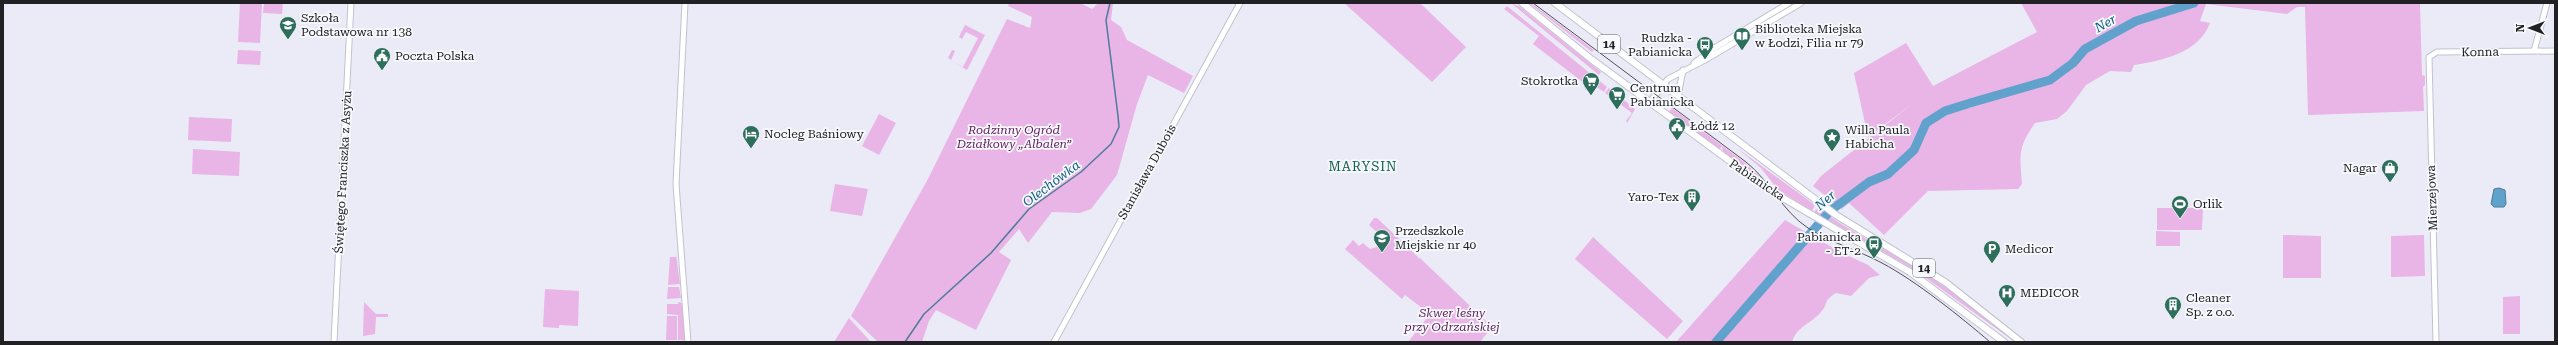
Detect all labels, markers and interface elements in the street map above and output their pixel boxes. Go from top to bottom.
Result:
north arrow [2510,8,2550,48]
place label: Szkoła Podstawowa nr 138 [301,11,412,39]
water label: Ner [2091,11,2119,36]
school or university icon: Szkoła Podstawowa nr 138 [278,15,298,40]
place label: Biblioteka Miejska w Łodzi, Filia nr 79 [1755,22,1864,50]
text: N [2514,23,2527,32]
library icon: Biblioteka Miejska w Łodzi, Filia nr 79 [1732,26,1752,51]
place label: Rudzka - Pabianicka [1628,31,1692,59]
road number: 14 [1598,35,1620,53]
bus stop icon: Rudzka - Pabianicka [1695,35,1715,60]
street label: Konna [2461,45,2500,59]
public building icon: Poczta Polska [372,46,392,71]
place label: Poczta Polska [395,49,475,63]
supermarket icon: Stokrotka [1581,71,1601,96]
place label: Stokrotka [1521,74,1578,88]
place label: Centrum Pabianicka [1630,81,1694,109]
supermarket icon: Centrum Pabianicka [1607,85,1627,110]
street label: Świętego Franciszka z Asyżu [332,90,354,254]
public building icon: Łódź 12 [1667,116,1687,141]
place label: Łódź 12 [1690,119,1735,133]
street label: Stanisława Dubois [1115,122,1179,222]
park label: Rodzinny Ogród Działkowy „Albalen” [956,123,1072,151]
place label: Willa Paula Habicha [1845,123,1910,151]
hotel icon: Nocleg Baśniowy [741,124,761,149]
place label: Nocleg Baśniowy [764,127,865,141]
place icon: Willa Paula Habicha [1822,127,1842,152]
street label: Pabianicka [1727,156,1788,204]
water label: Olechówka [1020,157,1083,210]
shop icon: Nagar [2380,158,2400,183]
district label: MARYSIN [1328,159,1398,174]
place label: Nagar [2343,161,2377,175]
street label: Mierzejowa [2424,164,2440,231]
building icon: Yaro-Tex [1682,187,1702,212]
water label: Ner [1811,187,1839,214]
place label: Yaro-Tex [1628,190,1679,204]
sports icon: Orlik [2170,194,2190,219]
place label: Orlik [2193,197,2223,211]
place label: Przedszkole Miejskie nr 40 [1395,224,1477,252]
school or university icon: Przedszkole Miejskie nr 40 [1372,228,1392,253]
place label: Pabianicka - ET-2 [1797,230,1861,258]
bus stop icon: Pabianicka - ET-2 [1864,234,1884,259]
parking icon: Medicor [1982,239,2002,264]
place label: Medicor [2005,242,2054,256]
road number: 14 [1913,259,1935,277]
hospital icon: MEDICOR [1997,283,2017,308]
place label: MEDICOR [2020,286,2080,300]
place label: Cleaner Sp. z o.o. [2186,291,2235,319]
building icon: Cleaner Sp. z o.o. [2163,295,2183,320]
park label: Skwer leśny przy Odrzańskiej [1403,306,1500,334]

